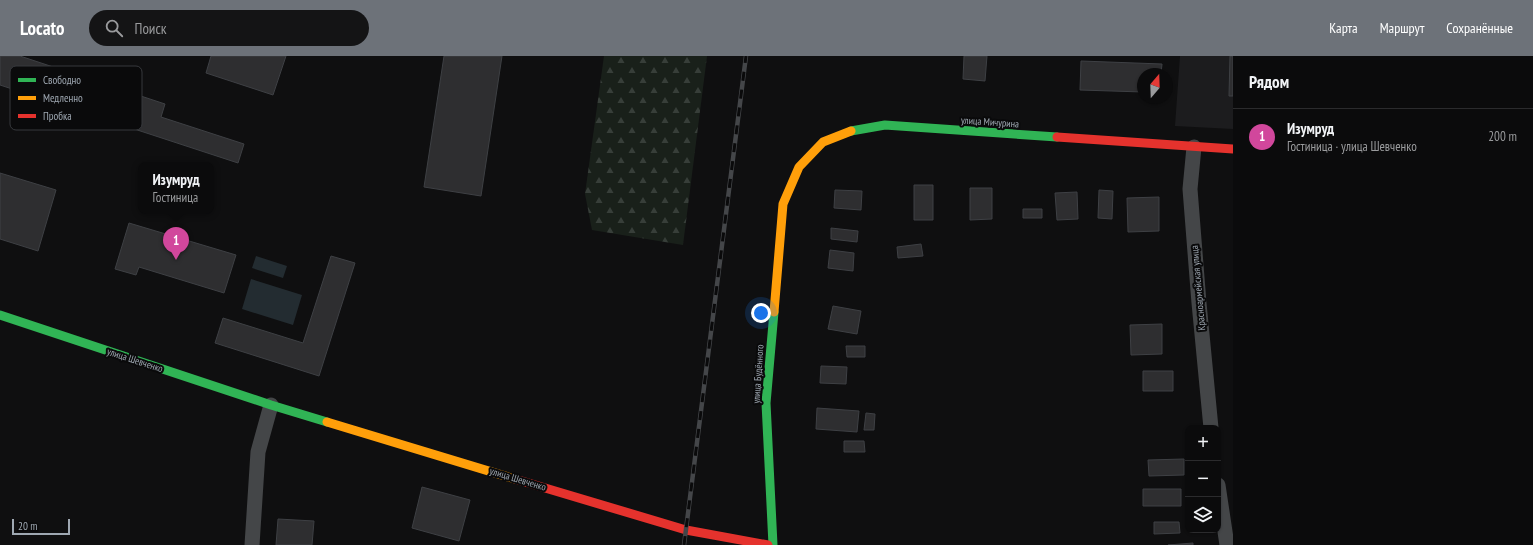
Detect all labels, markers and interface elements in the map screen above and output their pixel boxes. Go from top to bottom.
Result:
search box [89,10,369,46]
text: Locato [20,16,65,40]
icon: search [103,17,125,39]
text: Поиск [135,19,167,38]
text: Карта [1329,19,1358,37]
text: Маршрут [1380,19,1424,37]
text: Сохранённые [1446,19,1513,37]
legend [10,66,142,130]
north arrow [1137,68,1173,104]
text: Рядом [1249,71,1289,93]
text: Свободно [43,73,81,87]
text: Медленно [43,91,83,105]
text: Пробка [43,109,72,123]
street label: улица Мичурина [961,113,1019,131]
text: Изумруд [1287,119,1334,138]
text: 1 [1259,128,1265,145]
text: 200 m [1488,128,1517,145]
text: Гостиница · улица Шевченко [1287,138,1417,155]
popup [138,162,214,214]
text: Изумруд [152,170,200,189]
text: Гостиница [152,189,198,206]
pin: 1 [163,227,189,260]
street label: Красноармейская улица [1188,245,1208,331]
your location [751,303,771,323]
street label: улица Будённого [749,344,767,404]
street label: улица Шевченко [105,345,165,375]
map controls [1185,425,1221,533]
button: + [1185,425,1221,461]
button: − [1185,461,1221,497]
street label: улица Шевченко [488,464,548,494]
button: layers [1185,497,1221,533]
scale bar [12,517,70,536]
text: 20 m [18,519,37,533]

